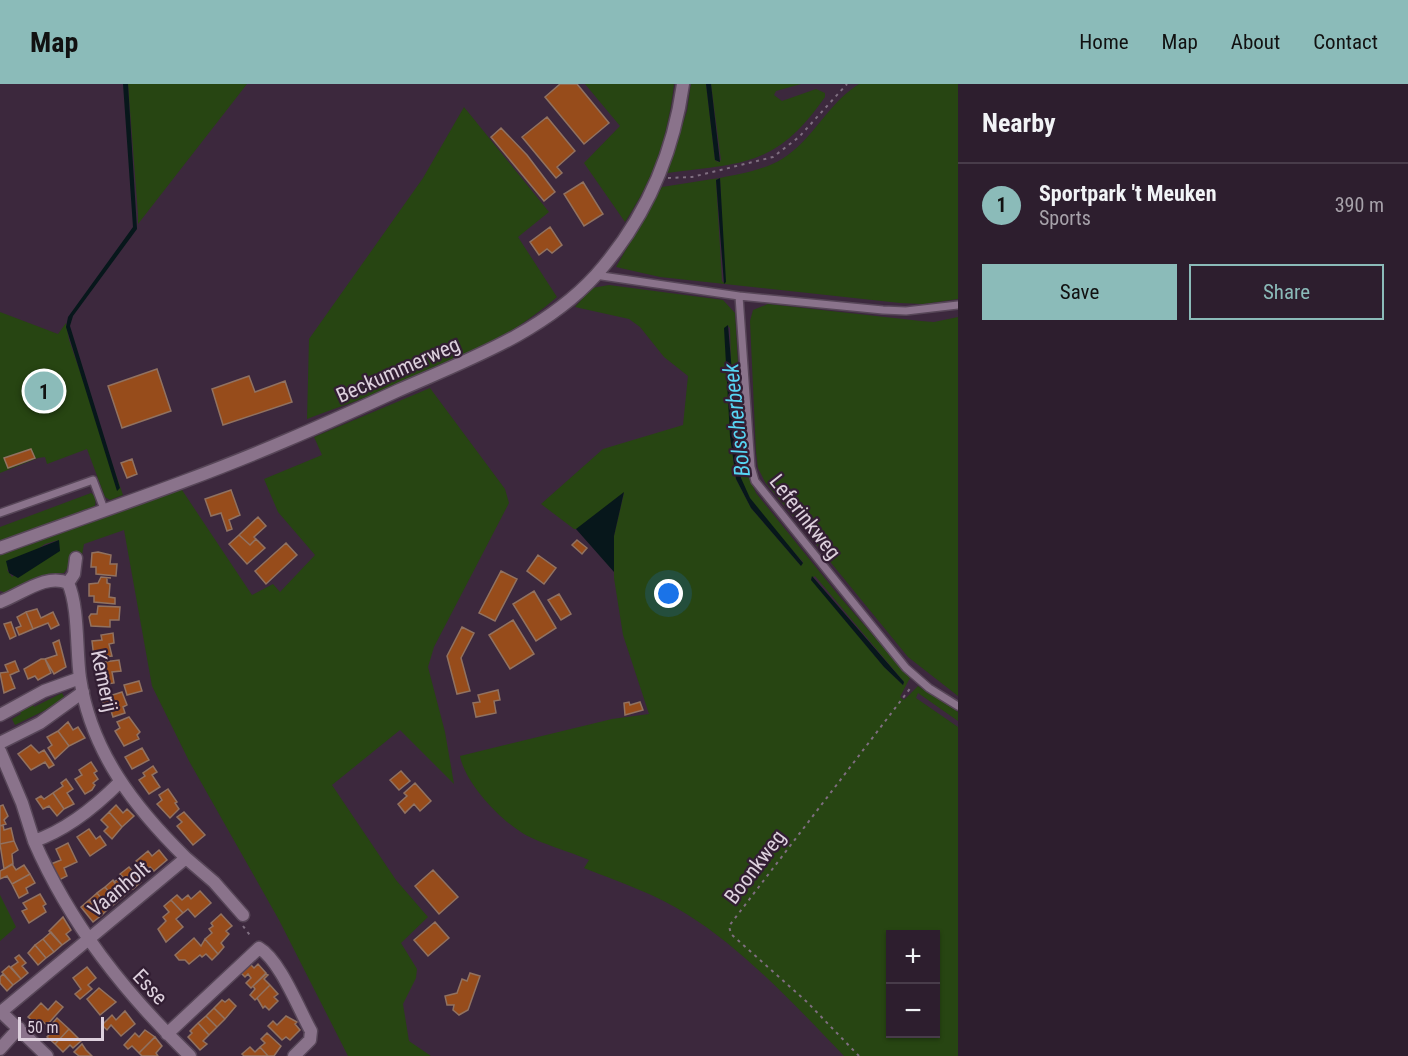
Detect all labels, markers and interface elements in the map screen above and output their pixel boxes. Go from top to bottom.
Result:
text: Map [30,26,78,59]
text: Home [1079,30,1129,54]
text: Map [1162,30,1198,54]
text: About [1231,30,1280,54]
text: Contact [1313,30,1378,54]
text: Nearby [982,108,1056,138]
text: Sportpark 't Meuken [1039,181,1216,206]
text: 1 [996,193,1007,217]
text: 390 m [1335,193,1384,217]
text: Sports [1039,206,1091,230]
button: Save [982,264,1177,320]
button: Share [1189,264,1384,320]
street label: Beckummerweg [333,332,463,408]
water label: Bolscherbeek [718,362,755,478]
pin: 1 [24,368,63,414]
street label: Leferinkweg [765,470,845,564]
your location [654,579,683,608]
street label: Kemerij [86,648,122,714]
street label: Boonkweg [720,825,790,909]
street label: Vaanholt [83,856,155,922]
map controls [886,930,940,1038]
button: + [886,930,940,984]
street label: Esse [128,964,172,1010]
button: − [886,984,940,1038]
scale bar [18,1014,104,1042]
text: 50 m [27,1018,59,1037]

